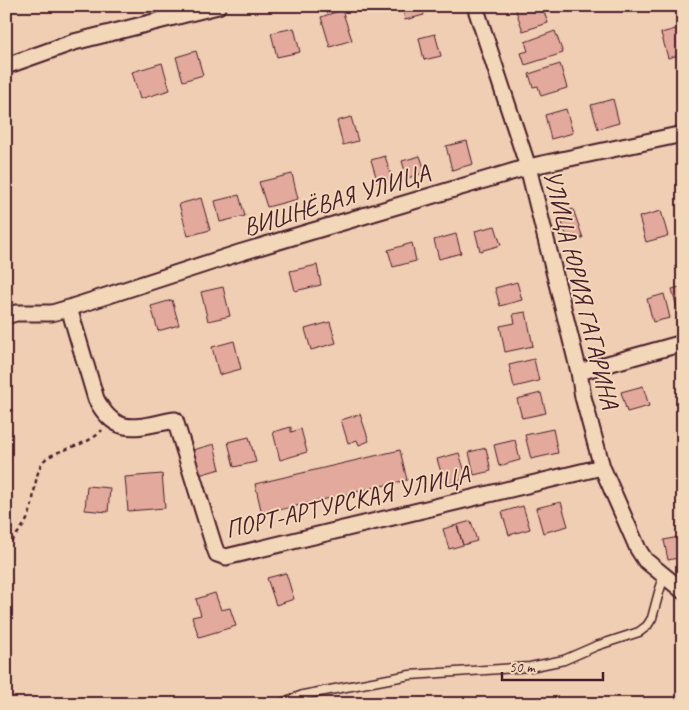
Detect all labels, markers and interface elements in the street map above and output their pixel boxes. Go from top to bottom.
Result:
street label: ВИШНЁВАЯ УЛИЦА [239,156,434,243]
street label: УЛИЦА ЮРИЯ ГАГАРИНА [536,167,626,413]
street label: ПОРТ-АРТУРСКАЯ УЛИЦА [222,458,474,546]
scale bar [502,650,603,682]
text: 50 m [509,658,536,677]

